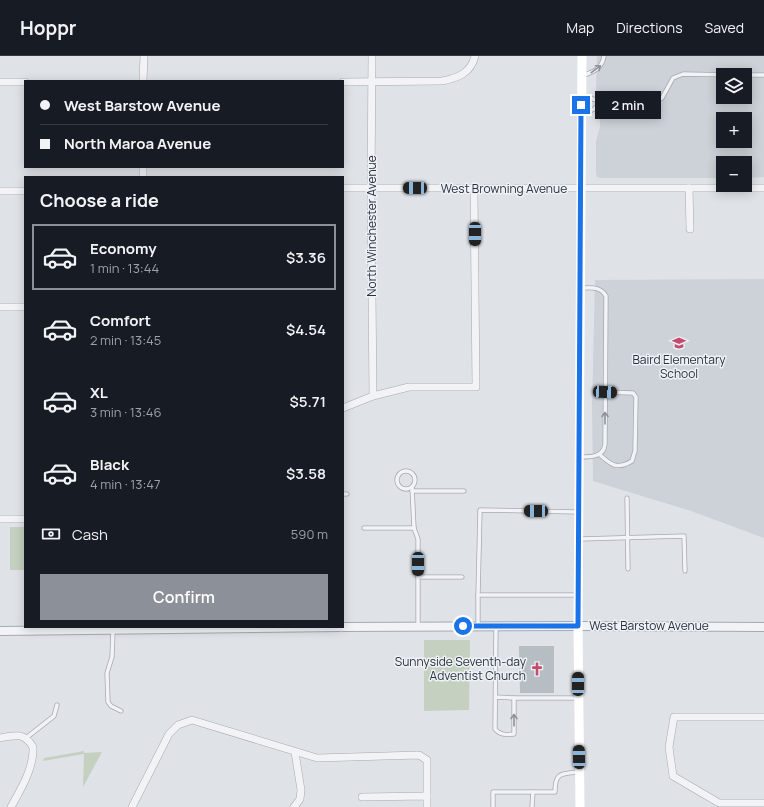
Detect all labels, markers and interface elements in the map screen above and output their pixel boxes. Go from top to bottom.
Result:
text: Hoppr [20,15,76,41]
text: Map [566,18,594,37]
text: Directions [616,18,683,37]
text: Saved [705,18,744,37]
one-way arrow [590,65,601,73]
map controls [716,68,752,192]
button: layers [716,68,752,104]
callout: 2 min [595,91,661,119]
text: West Barstow Avenue [64,95,220,116]
route end [572,96,590,114]
text: 2 min [611,96,645,114]
button: + [716,112,752,148]
text: North Maroa Avenue [64,133,211,154]
street label: North Winchester Avenue [363,155,380,297]
button: − [716,156,752,192]
street label: West Browning Avenue [441,180,567,197]
car [403,182,427,194]
text: Choose a ride [40,188,159,212]
car [469,222,481,246]
text: Economy [90,238,157,259]
icon: car [42,239,78,275]
text: $3.36 [286,247,326,268]
text: 1 min · 13:44 [90,259,159,277]
text: Comfort [90,310,151,331]
icon: car [42,311,78,347]
text: $4.54 [286,319,326,340]
text: 2 min · 13:45 [90,331,161,349]
school or university icon: Baird Elementary School [671,335,687,351]
place label: Baird Elementary School [632,351,726,382]
text: XL [90,382,108,403]
icon: car [42,383,78,419]
car [593,385,617,399]
text: $5.71 [290,391,326,412]
text: 3 min · 13:46 [90,403,162,421]
one-way arrow [601,412,609,425]
text: Black [90,454,129,475]
icon: car [42,455,78,491]
text: $3.58 [286,463,326,484]
text: 4 min · 13:47 [90,475,161,493]
car [524,505,548,517]
icon: cash [40,523,62,545]
text: Cash [72,524,108,545]
text: 590 m [291,525,328,543]
car [412,552,424,576]
button: Confirm [40,574,328,620]
route start [454,617,472,635]
street label: West Barstow Avenue [589,617,709,634]
place label: Sunnyside Seventh-day Adventist Church [395,653,527,684]
church icon: Sunnyside Seventh-day Adventist Church [529,661,545,677]
car [572,672,584,696]
one-way arrow [510,714,518,727]
car [573,745,585,769]

